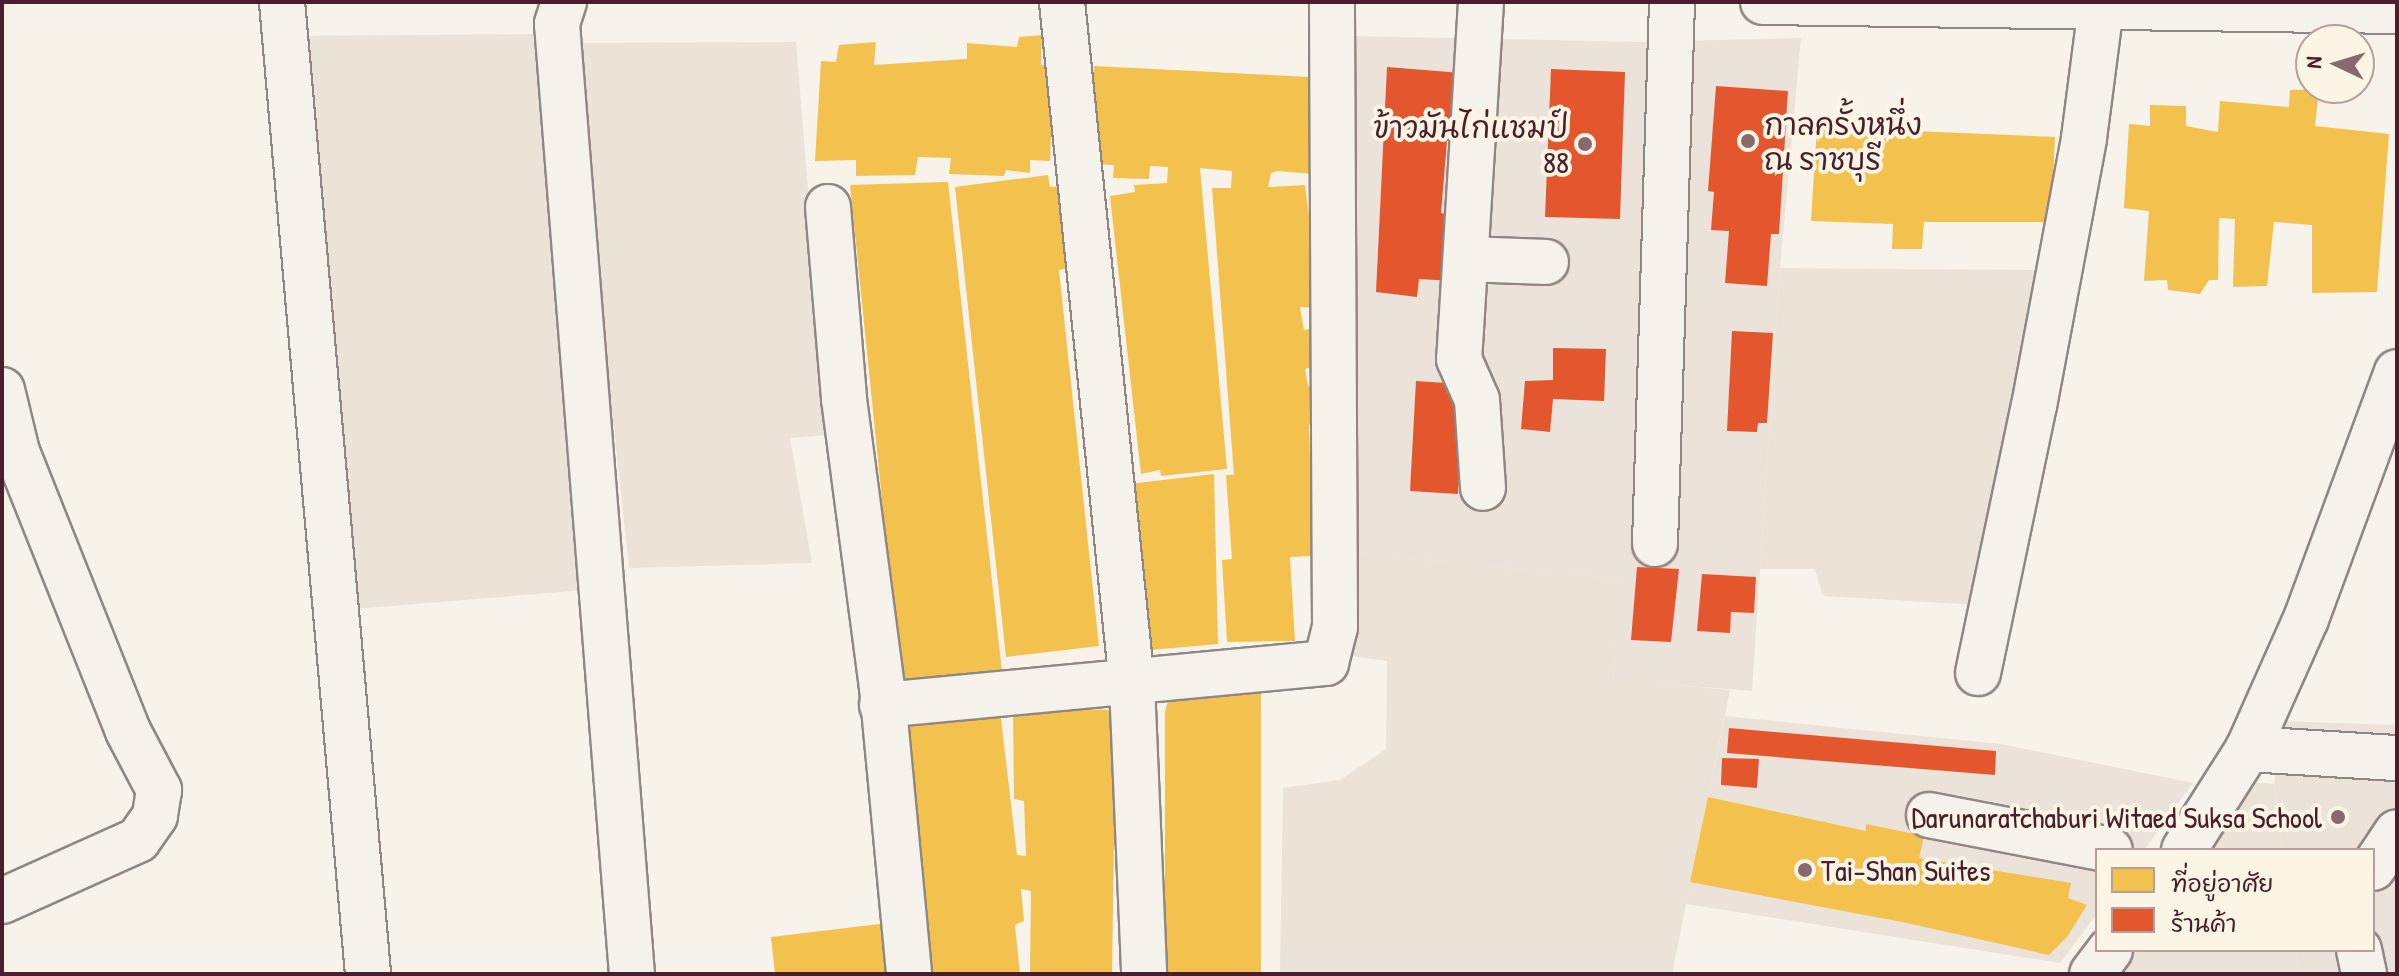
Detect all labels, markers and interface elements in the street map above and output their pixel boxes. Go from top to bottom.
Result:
north arrow [2295,24,2375,104]
text: N [2298,56,2328,69]
place label: กาลครั้งหนึ่ง ณ ราชบุรี [1764,106,1922,176]
place label: ข้าวมันไก่แชมป์ 88 [1373,109,1569,180]
marker: กาลครั้งหนึ่ง ณ ราชบุรี [1739,132,1757,150]
marker: ข้าวมันไก่แชมป์ 88 [1576,135,1594,153]
place label: Darunaratchaburi Witaed Suksa School [1912,799,2322,835]
marker: Darunaratchaburi Witaed Suksa School [2329,808,2347,826]
legend [2095,848,2375,952]
place label: Tai-Shan Suites [1821,852,1991,888]
marker: Tai-Shan Suites [1796,861,1814,879]
text: ที่อยู่อาศัย [2171,867,2273,899]
text: ร้านค้า [2171,907,2237,939]

